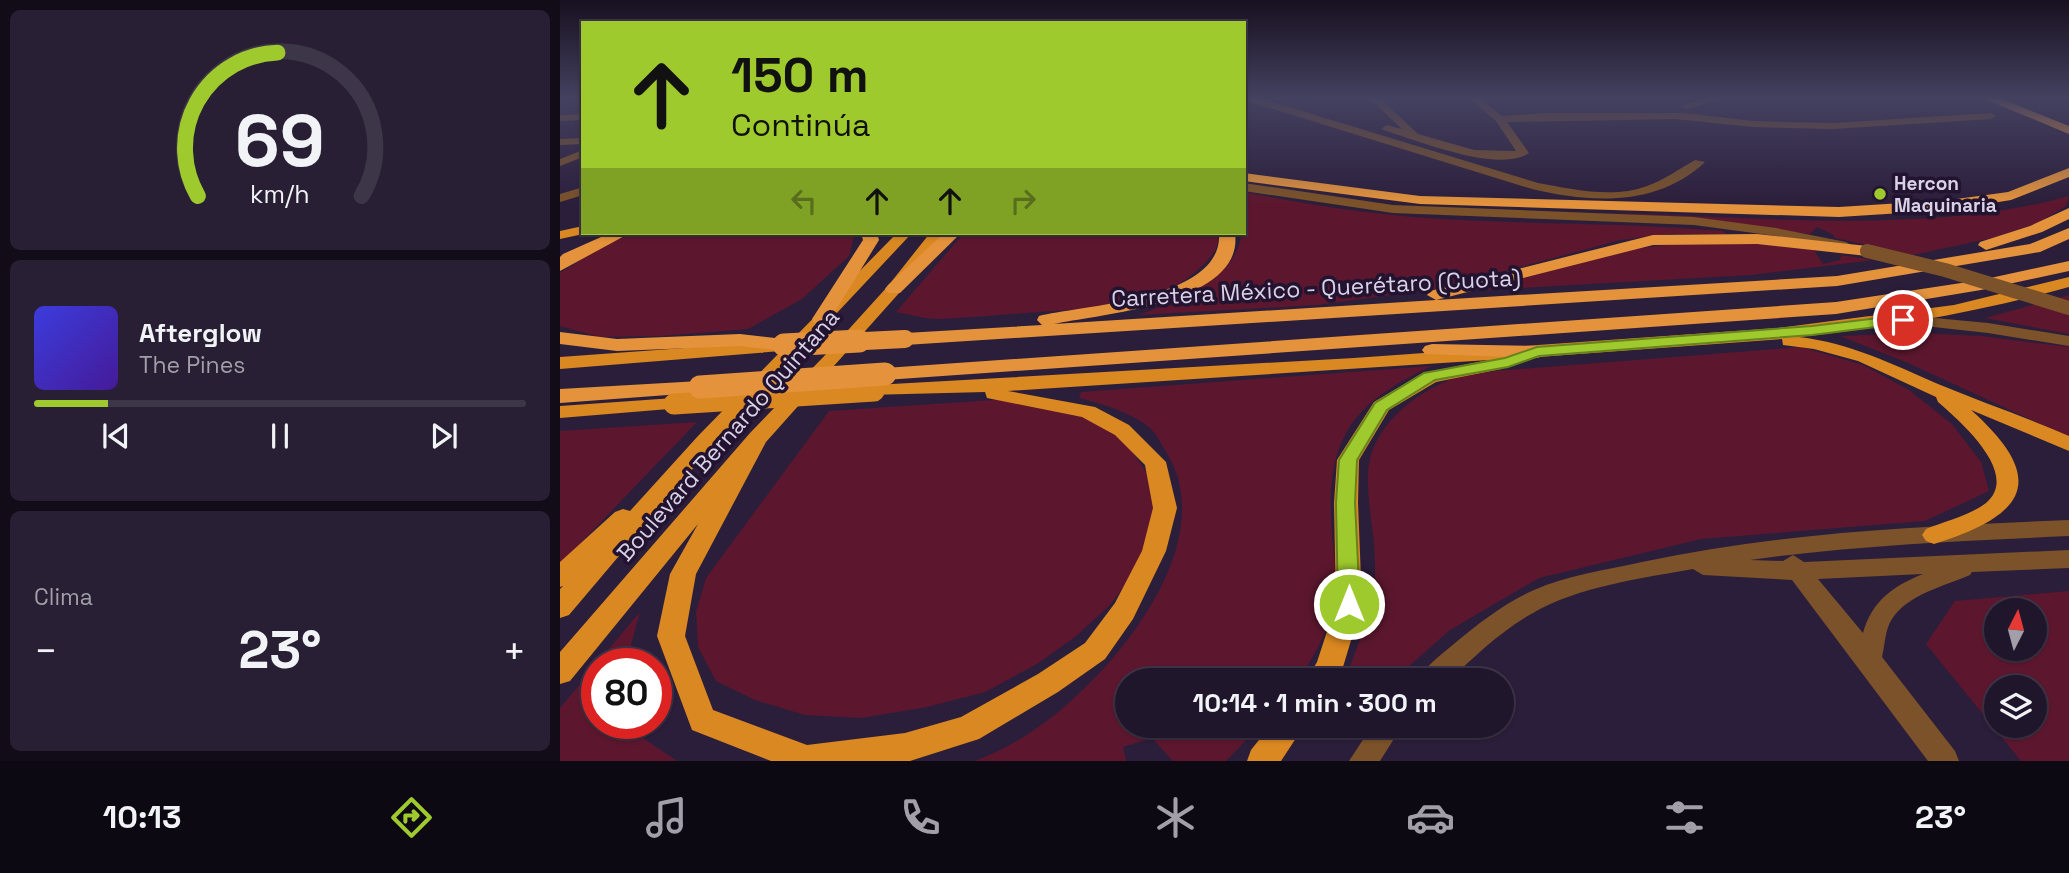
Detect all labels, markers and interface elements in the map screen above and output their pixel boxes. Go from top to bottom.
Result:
text: 150 m [731,44,869,106]
icon: ahead [616,49,707,140]
text: 69 [235,95,325,188]
text: Continúa [731,105,870,145]
place label: Hercon Maquinaria [1894,171,1997,218]
text: km/h [250,178,310,210]
icon: left [785,182,823,220]
icon: ahead [858,182,896,220]
icon: ahead [931,182,969,220]
icon: right [1004,182,1042,220]
marker: Hercon Maquinaria [1872,186,1888,202]
street label: Carretera México - Querétaro (Cuota) [1110,262,1522,314]
pin [1873,290,1933,350]
icon: arrive [1884,301,1922,339]
street label: Boulevard Bernardo Quintana [610,303,846,567]
text: Afterglow [139,316,262,350]
text: The Pines [139,350,245,380]
icon: previous [97,417,135,455]
icon: pause [261,417,299,455]
icon: next [425,417,463,455]
position arrow [1312,567,1386,641]
text: Clima [34,582,93,612]
north arrow [1984,598,2048,662]
map controls [1984,598,2047,738]
text: 23° [239,617,322,683]
text: − [34,627,58,675]
text: + [502,627,526,675]
speed limit sign: 80 [581,648,672,739]
button: layers [1984,675,2047,738]
text: 10:14 · 1 min · 300 m [1192,686,1437,720]
icon: directions [387,793,436,842]
icon: music [642,793,691,842]
icon: phone [896,793,945,842]
icon: climate [1151,793,1200,842]
icon: car [1406,793,1455,842]
icon: filters [1660,793,1709,842]
text: 10:13 [103,797,181,837]
text: 23° [1915,797,1966,837]

